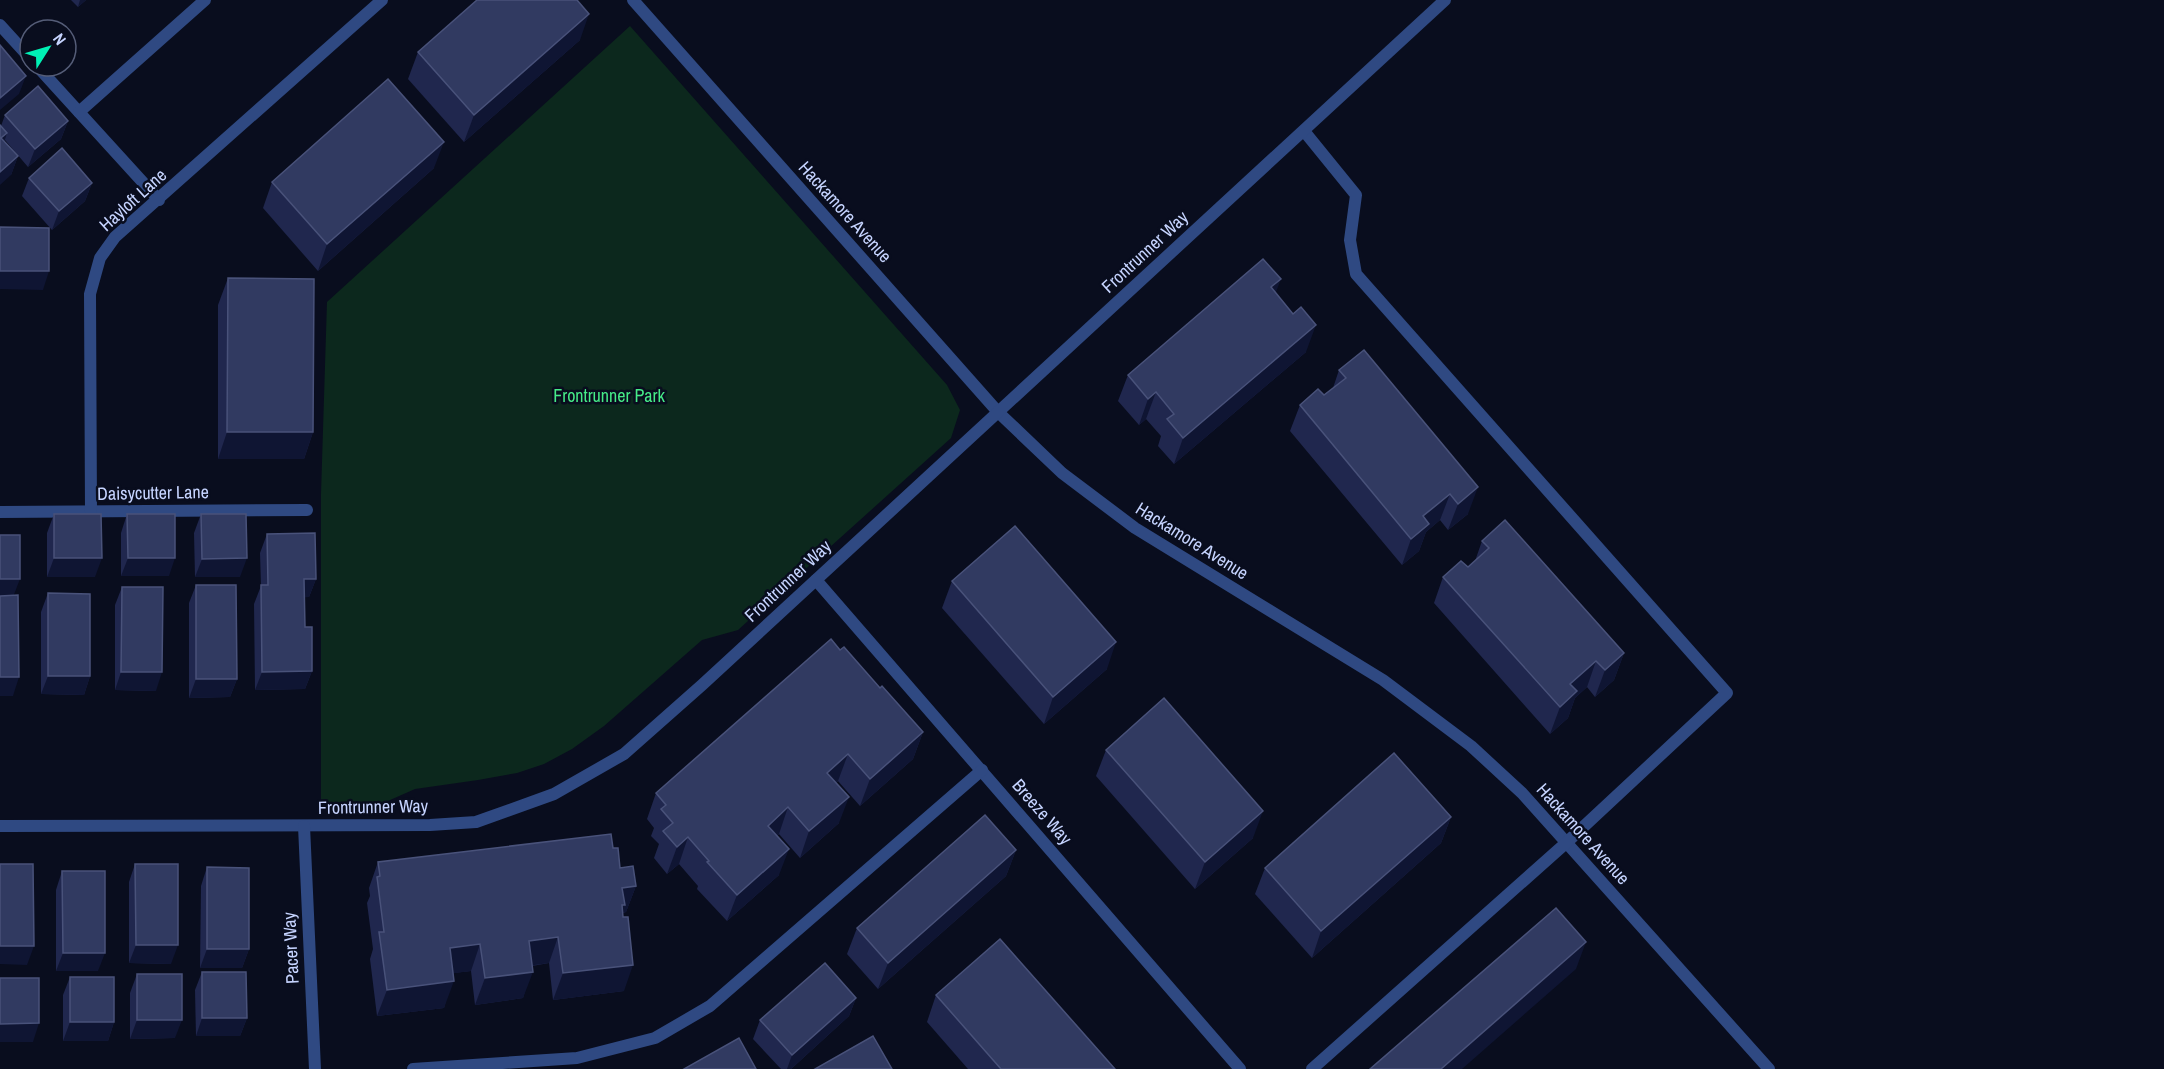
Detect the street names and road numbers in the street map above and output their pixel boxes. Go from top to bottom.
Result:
street label: Hackamore Avenue [793,156,898,268]
street label: Hayloft Lane [94,163,172,237]
street label: Frontrunner Way [1096,204,1194,298]
street label: Daisycutter Lane [97,479,209,506]
street label: Hackamore Avenue [1131,496,1253,585]
street label: Frontrunner Way [739,533,837,627]
street label: Breeze Way [1007,773,1078,850]
street label: Hackamore Avenue [1531,778,1636,890]
street label: Frontrunner Way [318,793,429,820]
street label: Pacer Way [276,911,305,984]

